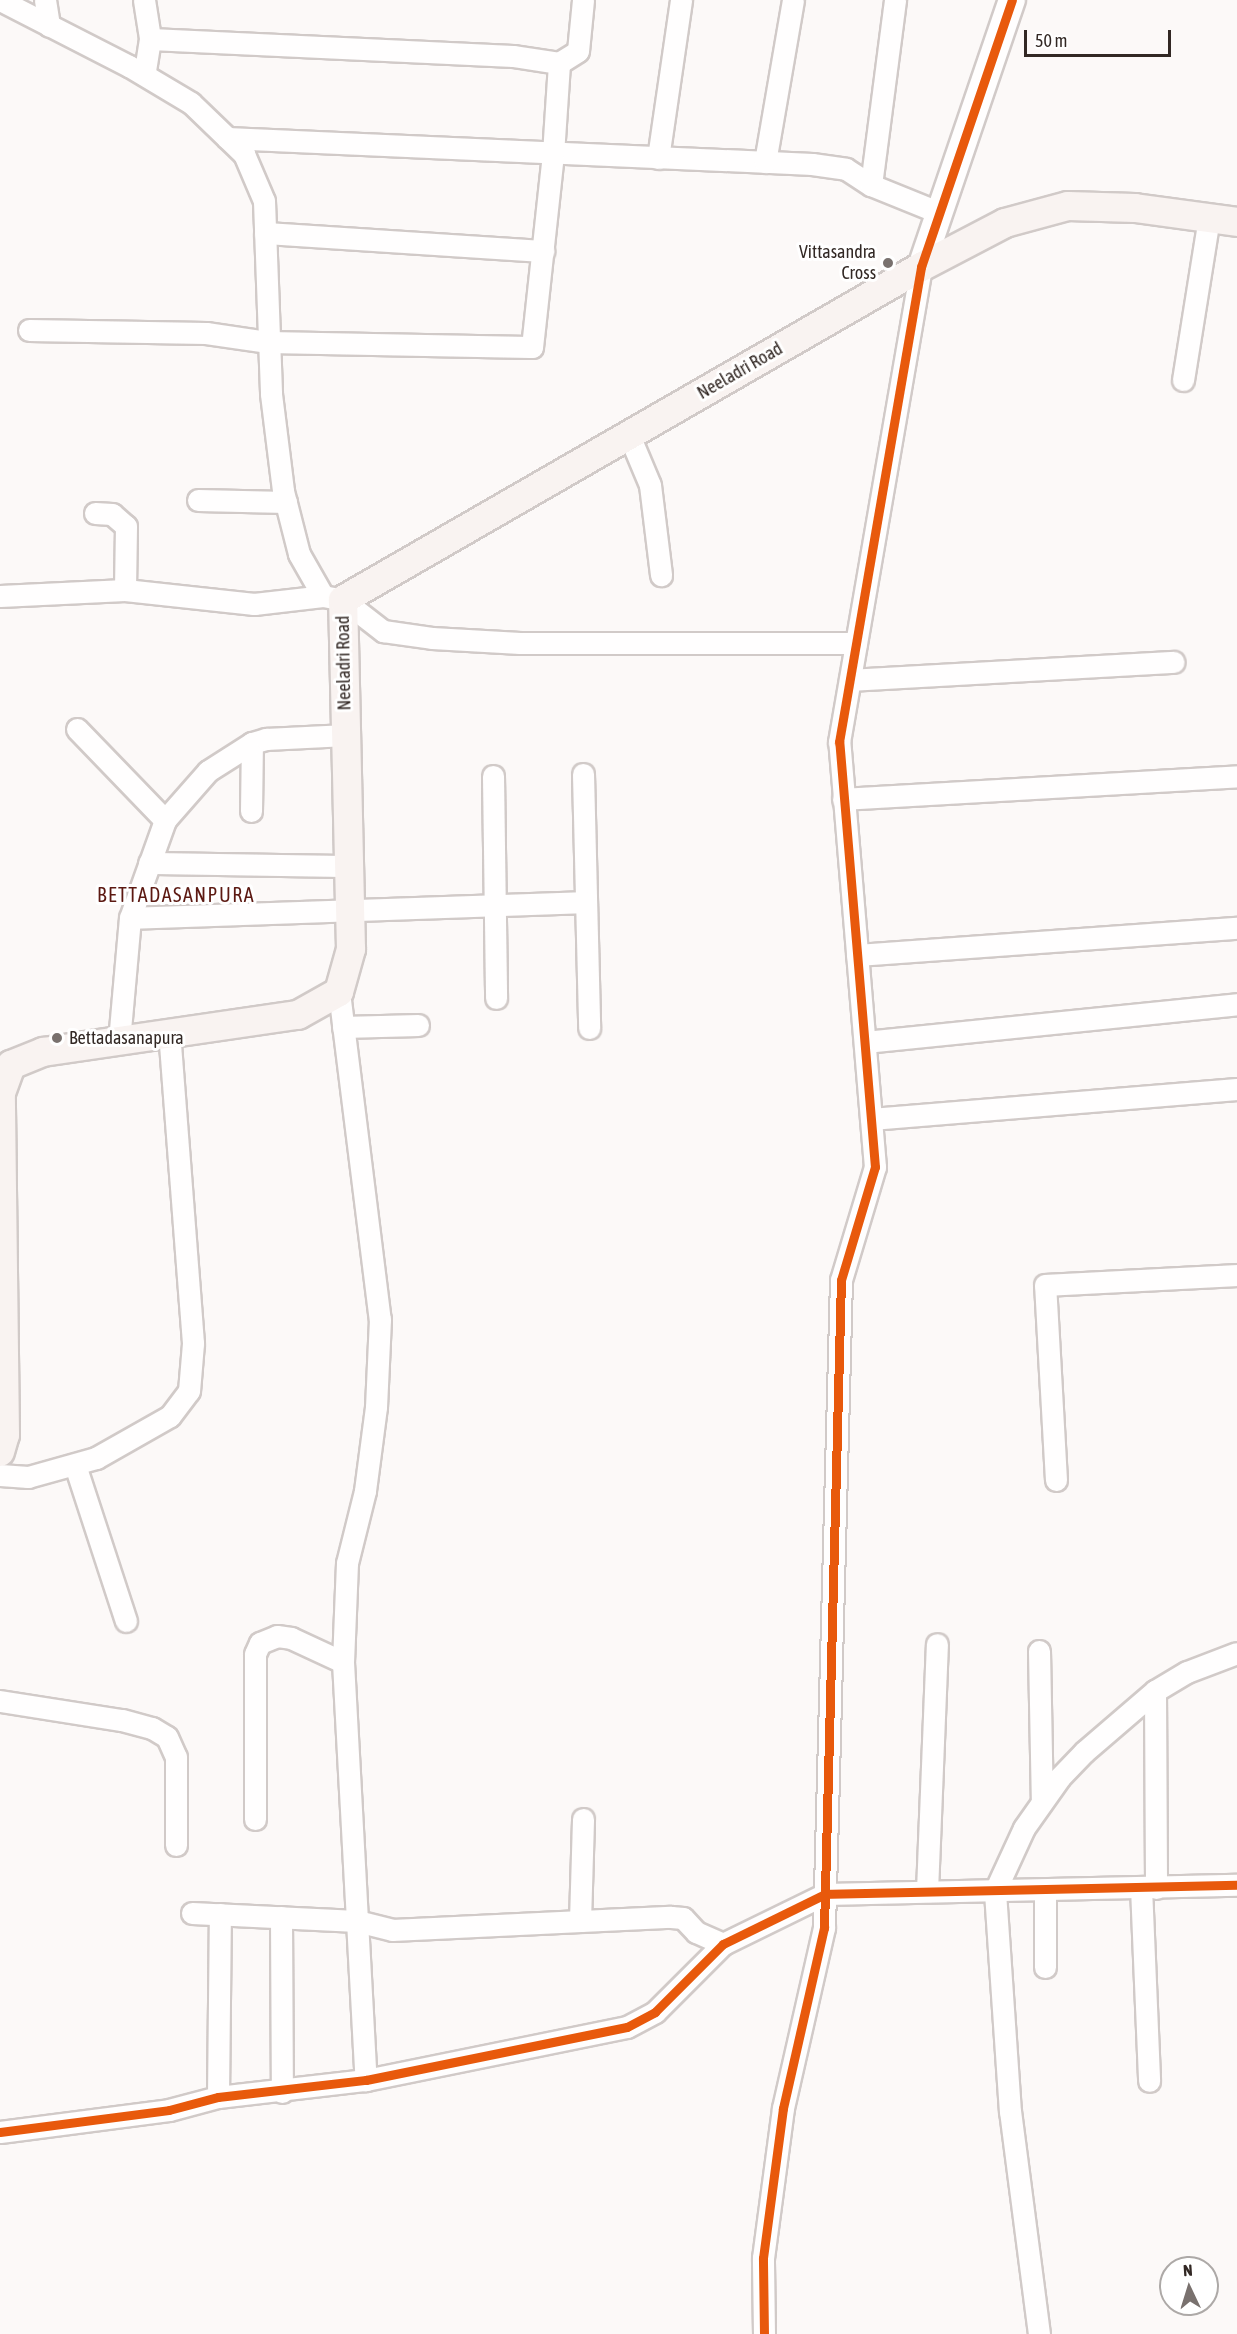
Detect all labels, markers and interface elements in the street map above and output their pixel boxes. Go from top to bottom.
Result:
scale bar [1027,18,1174,56]
text: 50 m [1035,30,1067,51]
place label: Vittasandra Cross [799,242,876,284]
marker: Vittasandra Cross [881,256,895,270]
street label: Neeladri Road [694,338,786,404]
street label: Neeladri Road [332,615,356,711]
district label: BETTADASANPURA [97,882,255,906]
place label: Bettadasanapura [69,1027,184,1049]
marker: Bettadasanapura [50,1031,64,1045]
north arrow [1159,2256,1219,2316]
text: N [1183,2261,1193,2279]

